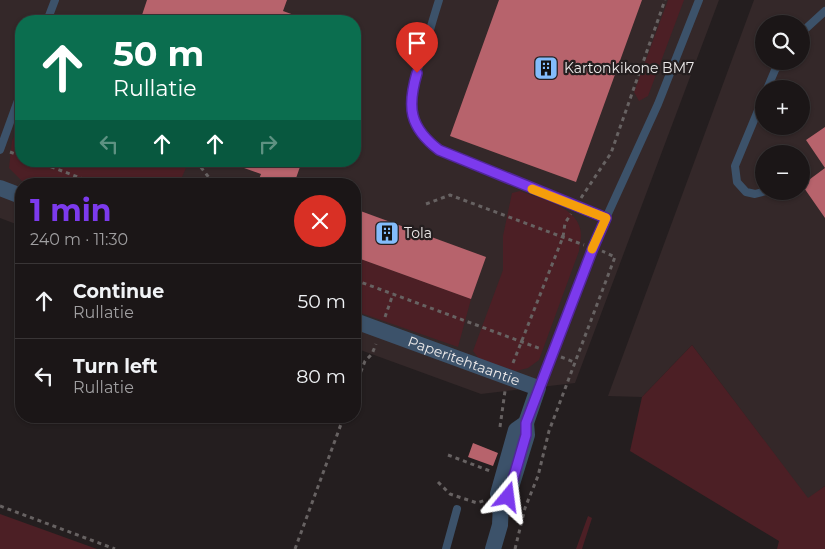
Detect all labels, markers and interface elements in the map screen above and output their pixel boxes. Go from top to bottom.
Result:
map controls [755,15,810,200]
button: search [755,15,810,70]
pin [396,22,438,73]
icon: arrive [403,29,431,57]
text: 50 m [113,32,204,75]
icon: ahead [30,35,95,100]
building icon: Kartonkikone BM7 [533,55,559,81]
place label: Kartonkikone BM7 [564,59,694,77]
text: Rullatie [113,75,197,102]
button: + [755,80,810,135]
icon: left [95,130,123,158]
icon: ahead [148,130,176,158]
icon: ahead [201,130,229,158]
icon: right [254,130,282,158]
button: − [755,145,810,200]
text: 1 min [30,192,111,229]
button: close [294,195,346,247]
building icon: Tola [374,220,400,246]
place label: Tola [404,224,432,242]
text: 240 m · 11:30 [30,230,128,249]
text: Continue [73,280,164,303]
icon: ahead [30,287,58,315]
text: 50 m [298,290,346,313]
text: Rullatie [73,303,134,322]
street label: Paperitehtaantie [405,332,522,390]
text: Turn left [73,355,158,378]
icon: left [30,362,58,390]
text: 80 m [296,365,346,388]
text: Rullatie [73,378,134,397]
position arrow [481,470,533,522]

